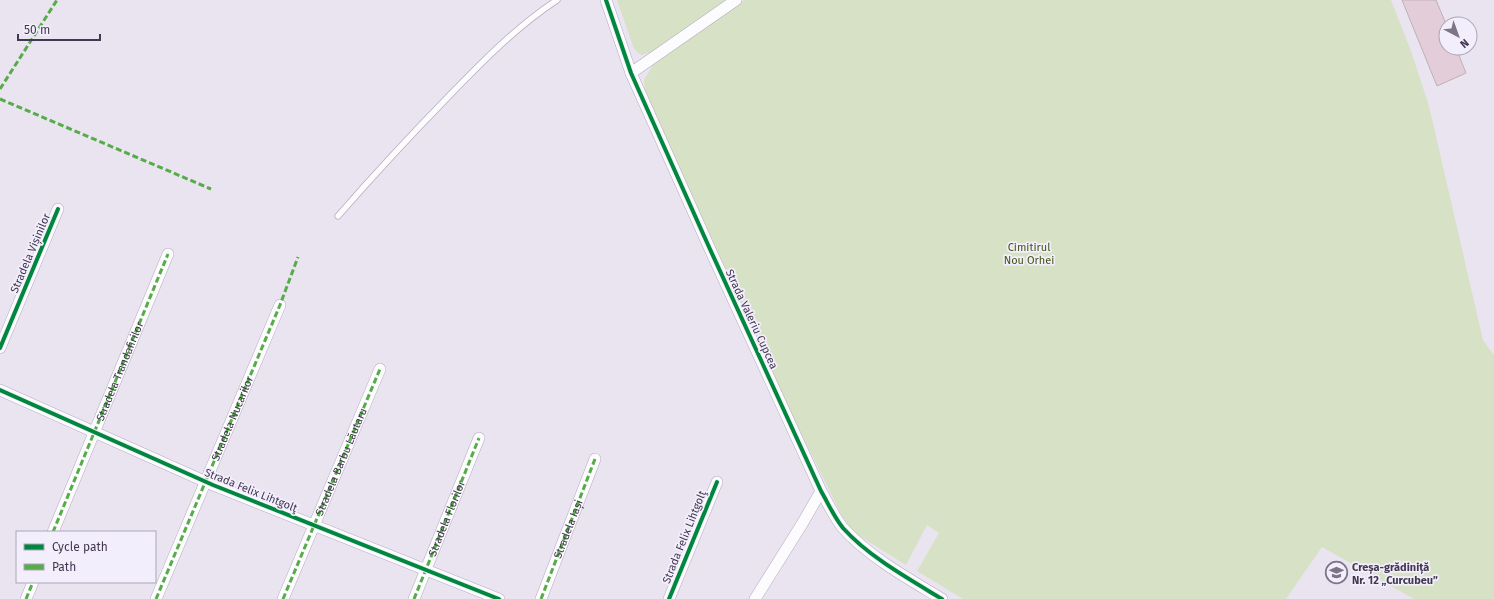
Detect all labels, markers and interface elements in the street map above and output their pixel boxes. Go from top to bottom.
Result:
scale bar [18,16,100,42]
north arrow [1438,16,1478,56]
text: 50 m [24,23,50,37]
text: N [1457,36,1471,50]
street label: Stradela Vișinilor [8,211,53,295]
park label: Cimitirul Nou Orhei [1004,241,1054,267]
street label: Strada Valeriu Cupcea [723,267,780,371]
street label: Stradela Trandafirilor [94,319,147,423]
street label: Stradela Nucarilor [209,374,257,463]
street label: Stradela Barbu Lăutaru [313,406,370,518]
street label: Strada Felix Lihtgolţ [203,466,299,515]
street label: Stradela Florilor [426,478,468,558]
street label: Strada Felix Lihtgolţ [660,489,709,585]
street label: Stradela Iași [551,498,586,560]
legend [16,531,156,583]
text: Cycle path [52,540,108,554]
text: Path [52,560,76,574]
school or university icon: Creșa-grădiniță Nr. 12 „Curcubeu” [1323,560,1349,586]
place label: Creșa-grădiniță Nr. 12 „Curcubeu” [1352,561,1438,587]

